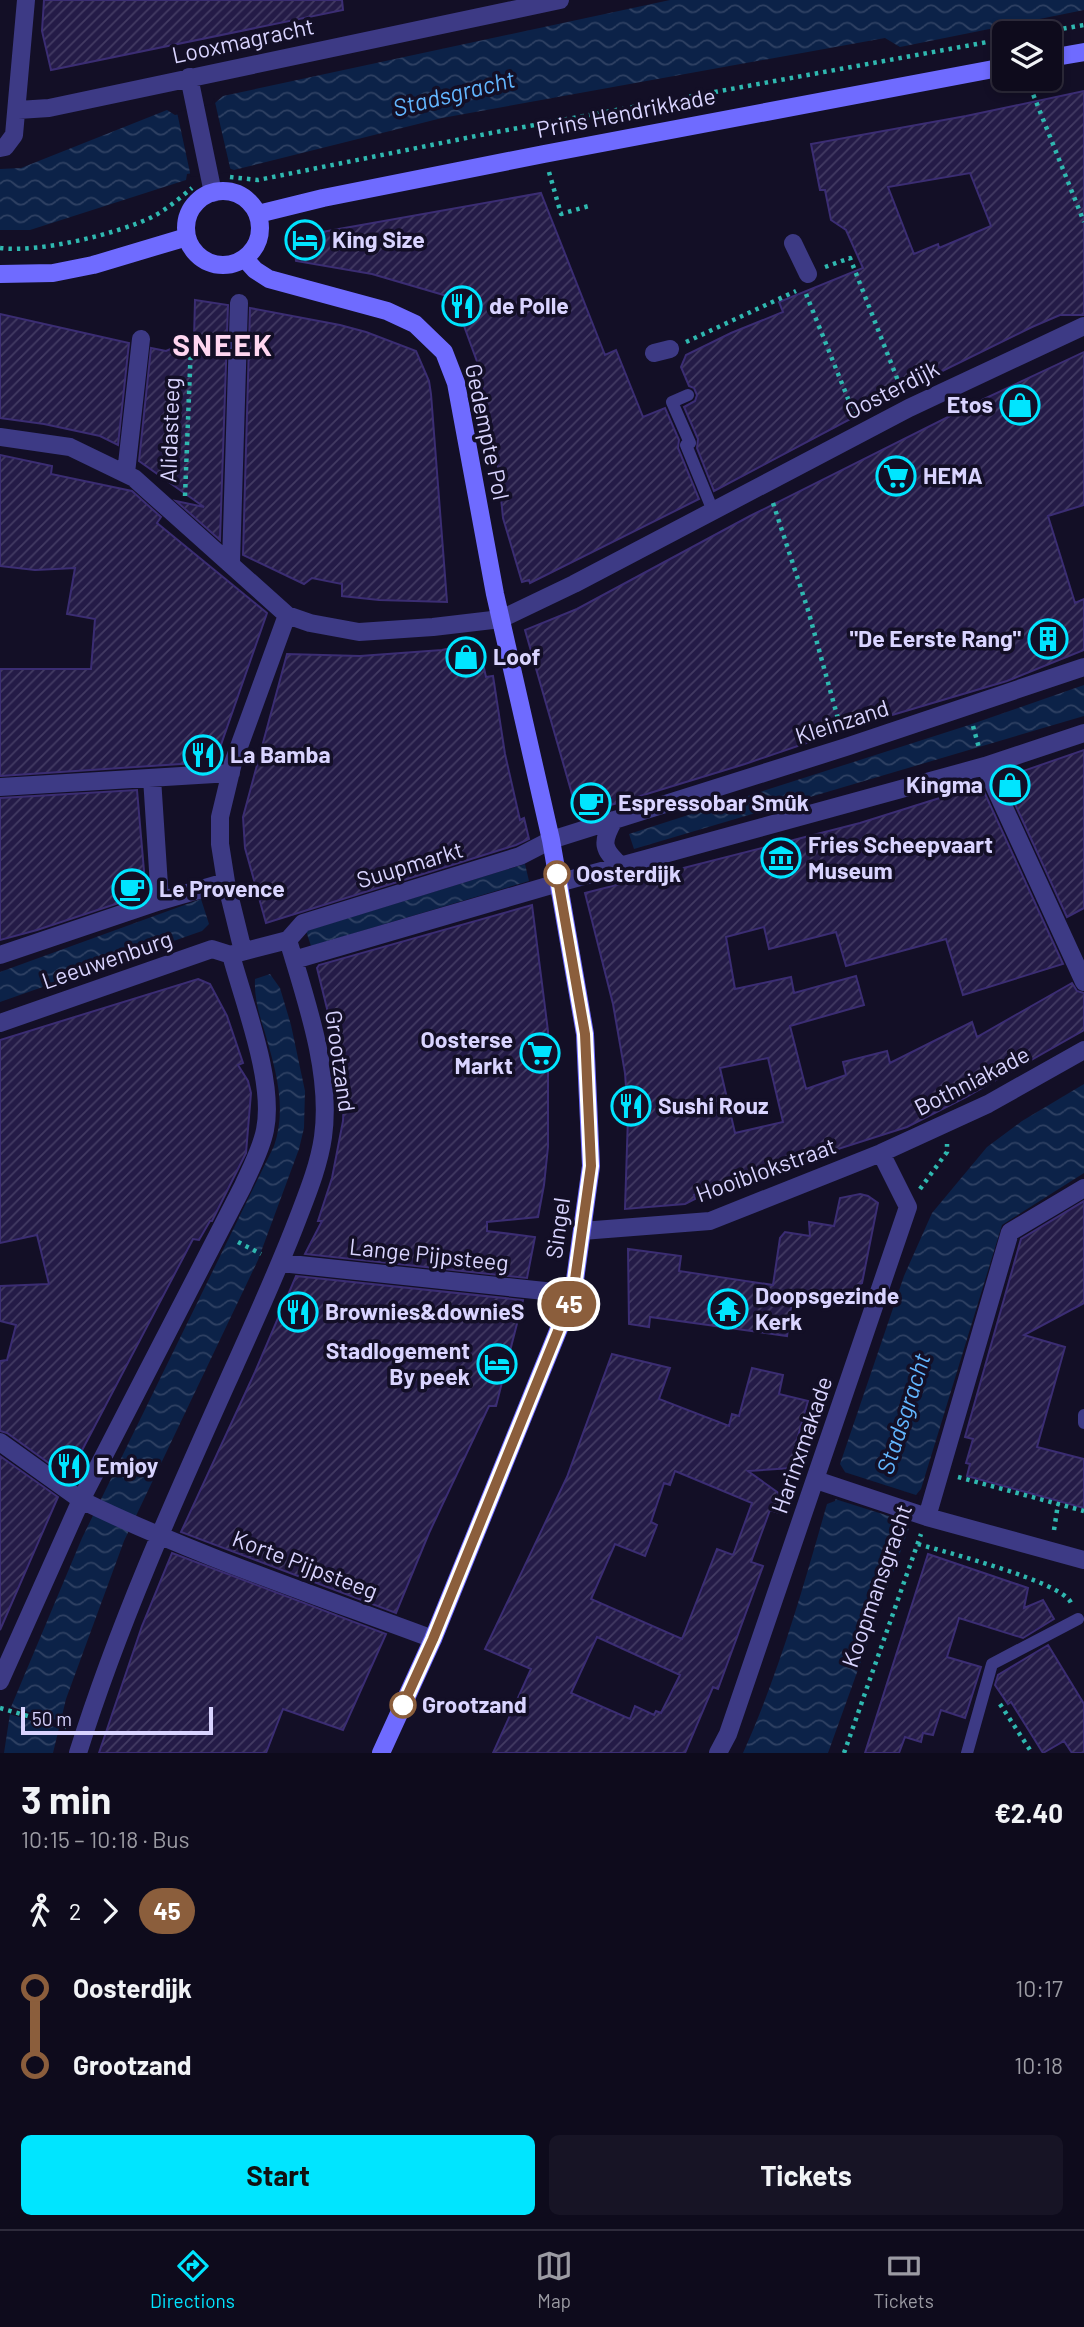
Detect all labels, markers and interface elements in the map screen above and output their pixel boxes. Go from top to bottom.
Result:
street label: Looxmagracht [169,11,316,69]
map controls [992,21,1062,91]
button: layers [992,21,1062,91]
water label: Stadsgracht [389,63,518,122]
street label: Prins Hendrikkade [534,81,718,143]
hotel icon: King Size [284,219,326,261]
place label: King Size [332,225,425,253]
restaurant icon: de Polle [441,285,483,327]
place label: de Polle [489,291,569,319]
district label: SNEEK [172,326,274,362]
street label: Oosterdijk [840,353,943,425]
street label: Gedempte Pol [460,361,516,503]
street label: Alidasteeg [153,377,185,483]
shop icon: Etos [999,384,1041,426]
place label: Etos [947,390,993,418]
supermarket icon: HEMA [875,455,917,497]
place label: HEMA [923,461,983,489]
building icon: "De Eerste Rang" [1027,618,1069,660]
place label: "De Eerste Rang" [850,624,1021,652]
shop icon: Loof [445,636,487,678]
place label: Loof [493,642,540,670]
street label: Kleinzand [791,693,892,749]
restaurant icon: La Bamba [182,734,224,776]
place label: La Bamba [230,740,331,768]
shop icon: Kingma [989,764,1031,806]
place label: Kingma [906,770,983,798]
cafe icon: Espressobar Smûk [570,782,612,824]
place label: Espressobar Smûk [618,788,809,816]
place label: Fries Scheepvaart Museum [808,830,993,884]
street label: Suupmarkt [353,835,466,893]
museum icon: Fries Scheepvaart Museum [760,837,802,879]
place label: Oosterdijk [576,859,681,887]
marker: Oosterdijk [544,861,570,887]
cafe icon: Le Provence [111,868,153,910]
place label: Le Provence [159,874,285,902]
street label: Leeuwenburg [38,924,176,994]
street label: Grootzand [320,1008,362,1114]
place label: Oosterse Markt [421,1025,513,1079]
supermarket icon: Oosterse Markt [519,1032,561,1074]
street label: Bothniakade [909,1039,1034,1121]
restaurant icon: Sushi Rouz [610,1085,652,1127]
place label: Sushi Rouz [658,1091,769,1119]
street label: Hooiblokstraat [692,1131,840,1207]
street label: Singel [539,1195,575,1260]
street label: Lange Pijpsteeg [348,1232,510,1276]
line badge: 45 [538,1281,600,1327]
place label: Doopsgezinde Kerk [755,1281,899,1335]
temple icon: Doopsgezinde Kerk [707,1288,749,1330]
text: 45 [555,1289,583,1318]
restaurant icon: Brownies&downieS [277,1291,319,1333]
place label: Brownies&downieS [325,1297,524,1325]
place label: Stadlogement By peek [326,1336,470,1390]
hotel icon: Stadlogement By peek [476,1343,518,1385]
water label: Stadsgracht [869,1349,936,1477]
street label: Harinxmakade [765,1372,838,1517]
restaurant icon: Emjoy [48,1445,90,1487]
place label: Emjoy [96,1451,159,1479]
street label: Koopmansgracht [835,1500,917,1671]
street label: Korte Pijpsteeg [229,1523,382,1605]
place label: Grootzand [422,1690,527,1718]
marker: Grootzand [390,1692,416,1718]
scale bar [21,1704,214,1736]
text: 50 m [32,1707,72,1730]
text: 3 min [21,1776,111,1822]
text: €2.40 [994,1797,1063,1828]
text: 10:15 – 10:18 · Bus [21,1825,190,1853]
icon: walk [21,1892,59,1930]
icon: forward [91,1892,129,1930]
text: 45 [153,1896,181,1925]
text: 2 [69,1897,81,1925]
text: Oosterdijk [73,1972,192,2003]
text: 10:17 [1015,1974,1063,2002]
text: Grootzand [73,2049,192,2080]
text: 10:18 [1014,2051,1063,2079]
button: Start [21,2135,535,2215]
button: Tickets [549,2135,1063,2215]
tab: Directions [150,2247,235,2312]
tab: Map [535,2247,573,2312]
tab: Tickets [873,2247,934,2312]

